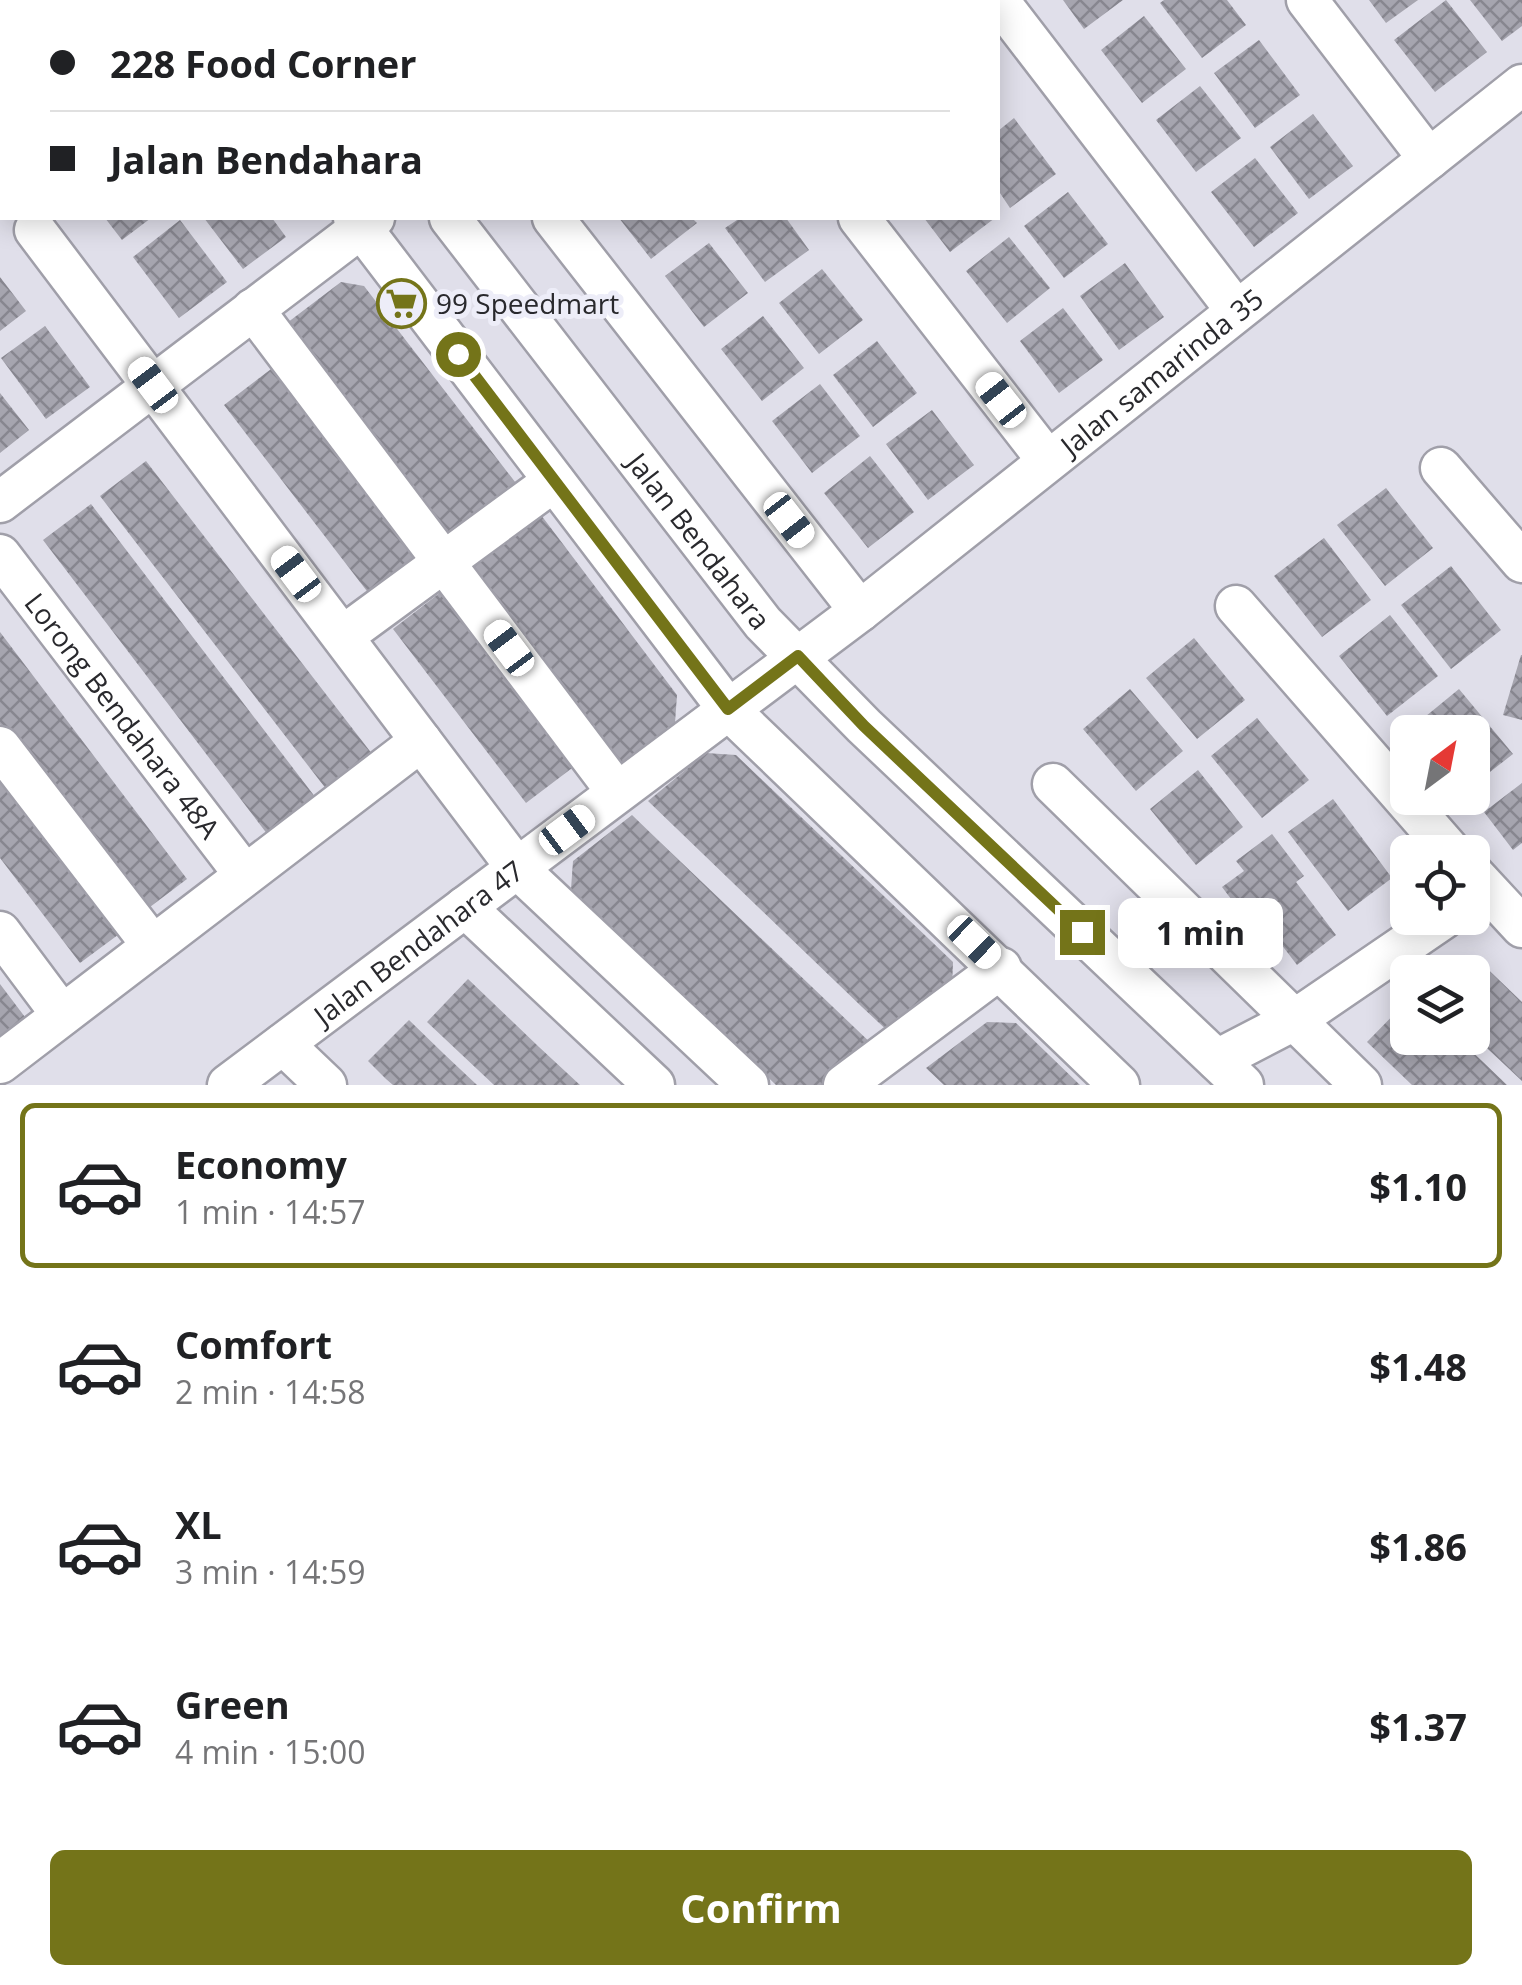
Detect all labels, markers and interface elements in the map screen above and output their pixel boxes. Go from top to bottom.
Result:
text: 228 Food Corner [110,37,417,89]
text: Jalan Bendahara [110,133,423,185]
supermarket icon: 99 Speedmart [375,277,427,329]
street label: Jalan samarinda 35 [1050,279,1270,465]
place label: 99 Speedmart [436,284,619,322]
route start [436,332,481,377]
car [123,352,183,418]
car [971,367,1031,433]
street label: Jalan Bendahara [617,442,780,637]
car [759,487,819,553]
car [266,541,326,607]
street label: Lorong Bendahara 48A [17,585,229,846]
car [479,615,539,681]
north arrow [1390,715,1490,815]
map controls [1390,715,1490,1055]
car [534,800,600,860]
button: locate [1390,835,1490,935]
street label: Jalan Bendahara 47 [303,851,531,1035]
callout: 1 min [1117,897,1282,967]
car [942,910,1006,974]
route end [1060,910,1105,955]
text: 1 min [1156,911,1245,954]
button: layers [1390,955,1490,1055]
text: Economy [175,1138,347,1190]
icon: car [55,1141,145,1231]
text: $1.10 [1369,1160,1467,1212]
text: 1 min · 14:57 [175,1190,366,1233]
text: Comfort [175,1318,332,1370]
icon: car [55,1321,145,1411]
text: $1.48 [1369,1340,1467,1392]
text: 2 min · 14:58 [175,1370,366,1413]
text: XL [175,1498,222,1550]
icon: car [55,1501,145,1591]
text: $1.86 [1369,1520,1467,1572]
text: 3 min · 14:59 [175,1550,366,1593]
text: Green [175,1678,290,1730]
icon: car [55,1681,145,1771]
text: $1.37 [1369,1700,1467,1752]
text: 4 min · 15:00 [175,1730,366,1773]
button: Confirm [50,1850,1472,1965]

